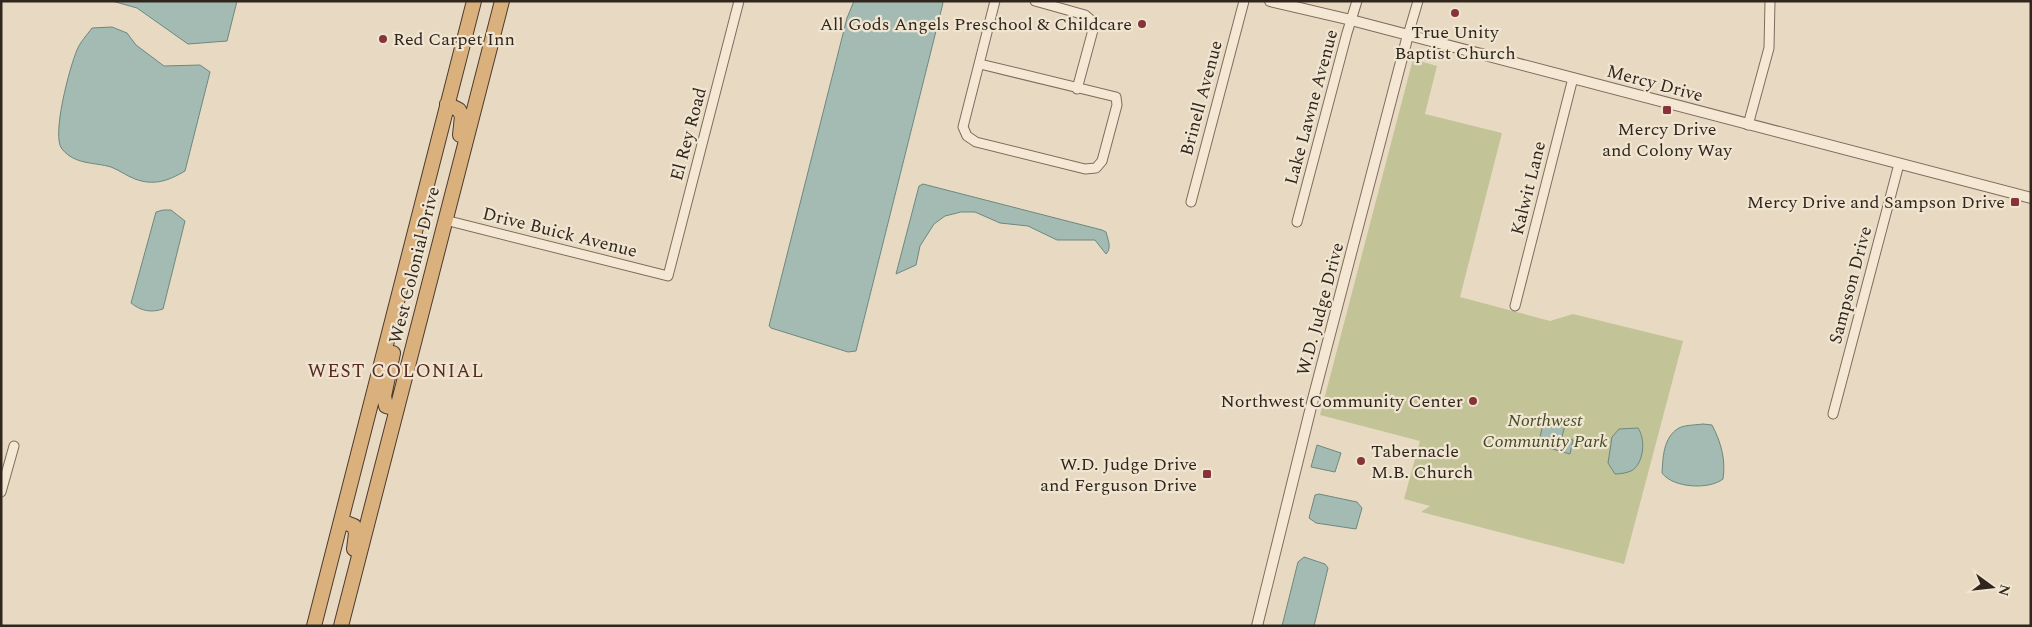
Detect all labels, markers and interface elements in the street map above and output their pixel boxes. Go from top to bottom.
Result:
marker: True Unity Baptist Church [1449,7,1461,19]
place label: All Gods Angels Preschool & Childcare [820,11,1132,38]
marker: All Gods Angels Preschool & Childcare [1136,18,1148,30]
place label: True Unity Baptist Church [1394,19,1516,67]
place label: Red Carpet Inn [393,26,515,53]
street label: Lake Lawne Avenue [1278,26,1345,188]
marker: Red Carpet Inn [377,33,389,45]
street label: Brinell Avenue [1173,37,1230,159]
street label: Mercy Drive [1604,58,1706,109]
street label: El Rey Road [663,84,714,184]
marker: Mercy Drive and Colony Way [1661,104,1673,116]
place label: Mercy Drive and Colony Way [1602,116,1733,164]
street label: Kalwit Lane [1504,138,1553,238]
street label: West Colonial Drive [382,184,447,346]
place label: Mercy Drive and Sampson Drive [1747,189,2005,216]
marker: Mercy Drive and Sampson Drive [2009,196,2021,208]
street label: Drive Buick Avenue [480,200,640,265]
street label: Sampson Drive [1822,223,1879,347]
street label: W.D. Judge Drive [1290,239,1351,379]
district label: WEST COLONIAL [308,357,484,386]
place label: Northwest Community Center [1220,388,1463,415]
marker: Northwest Community Center [1467,395,1479,407]
park label: Northwest Community Park [1482,407,1608,455]
place label: Tabernacle M.B. Church [1371,438,1473,486]
place label: W.D. Judge Drive and Ferguson Drive [1040,451,1197,499]
marker: Tabernacle M.B. Church [1355,455,1367,467]
marker: W.D. Judge Drive and Ferguson Drive [1201,468,1213,480]
north arrow [1967,562,2017,612]
text: N [1992,582,2016,598]

